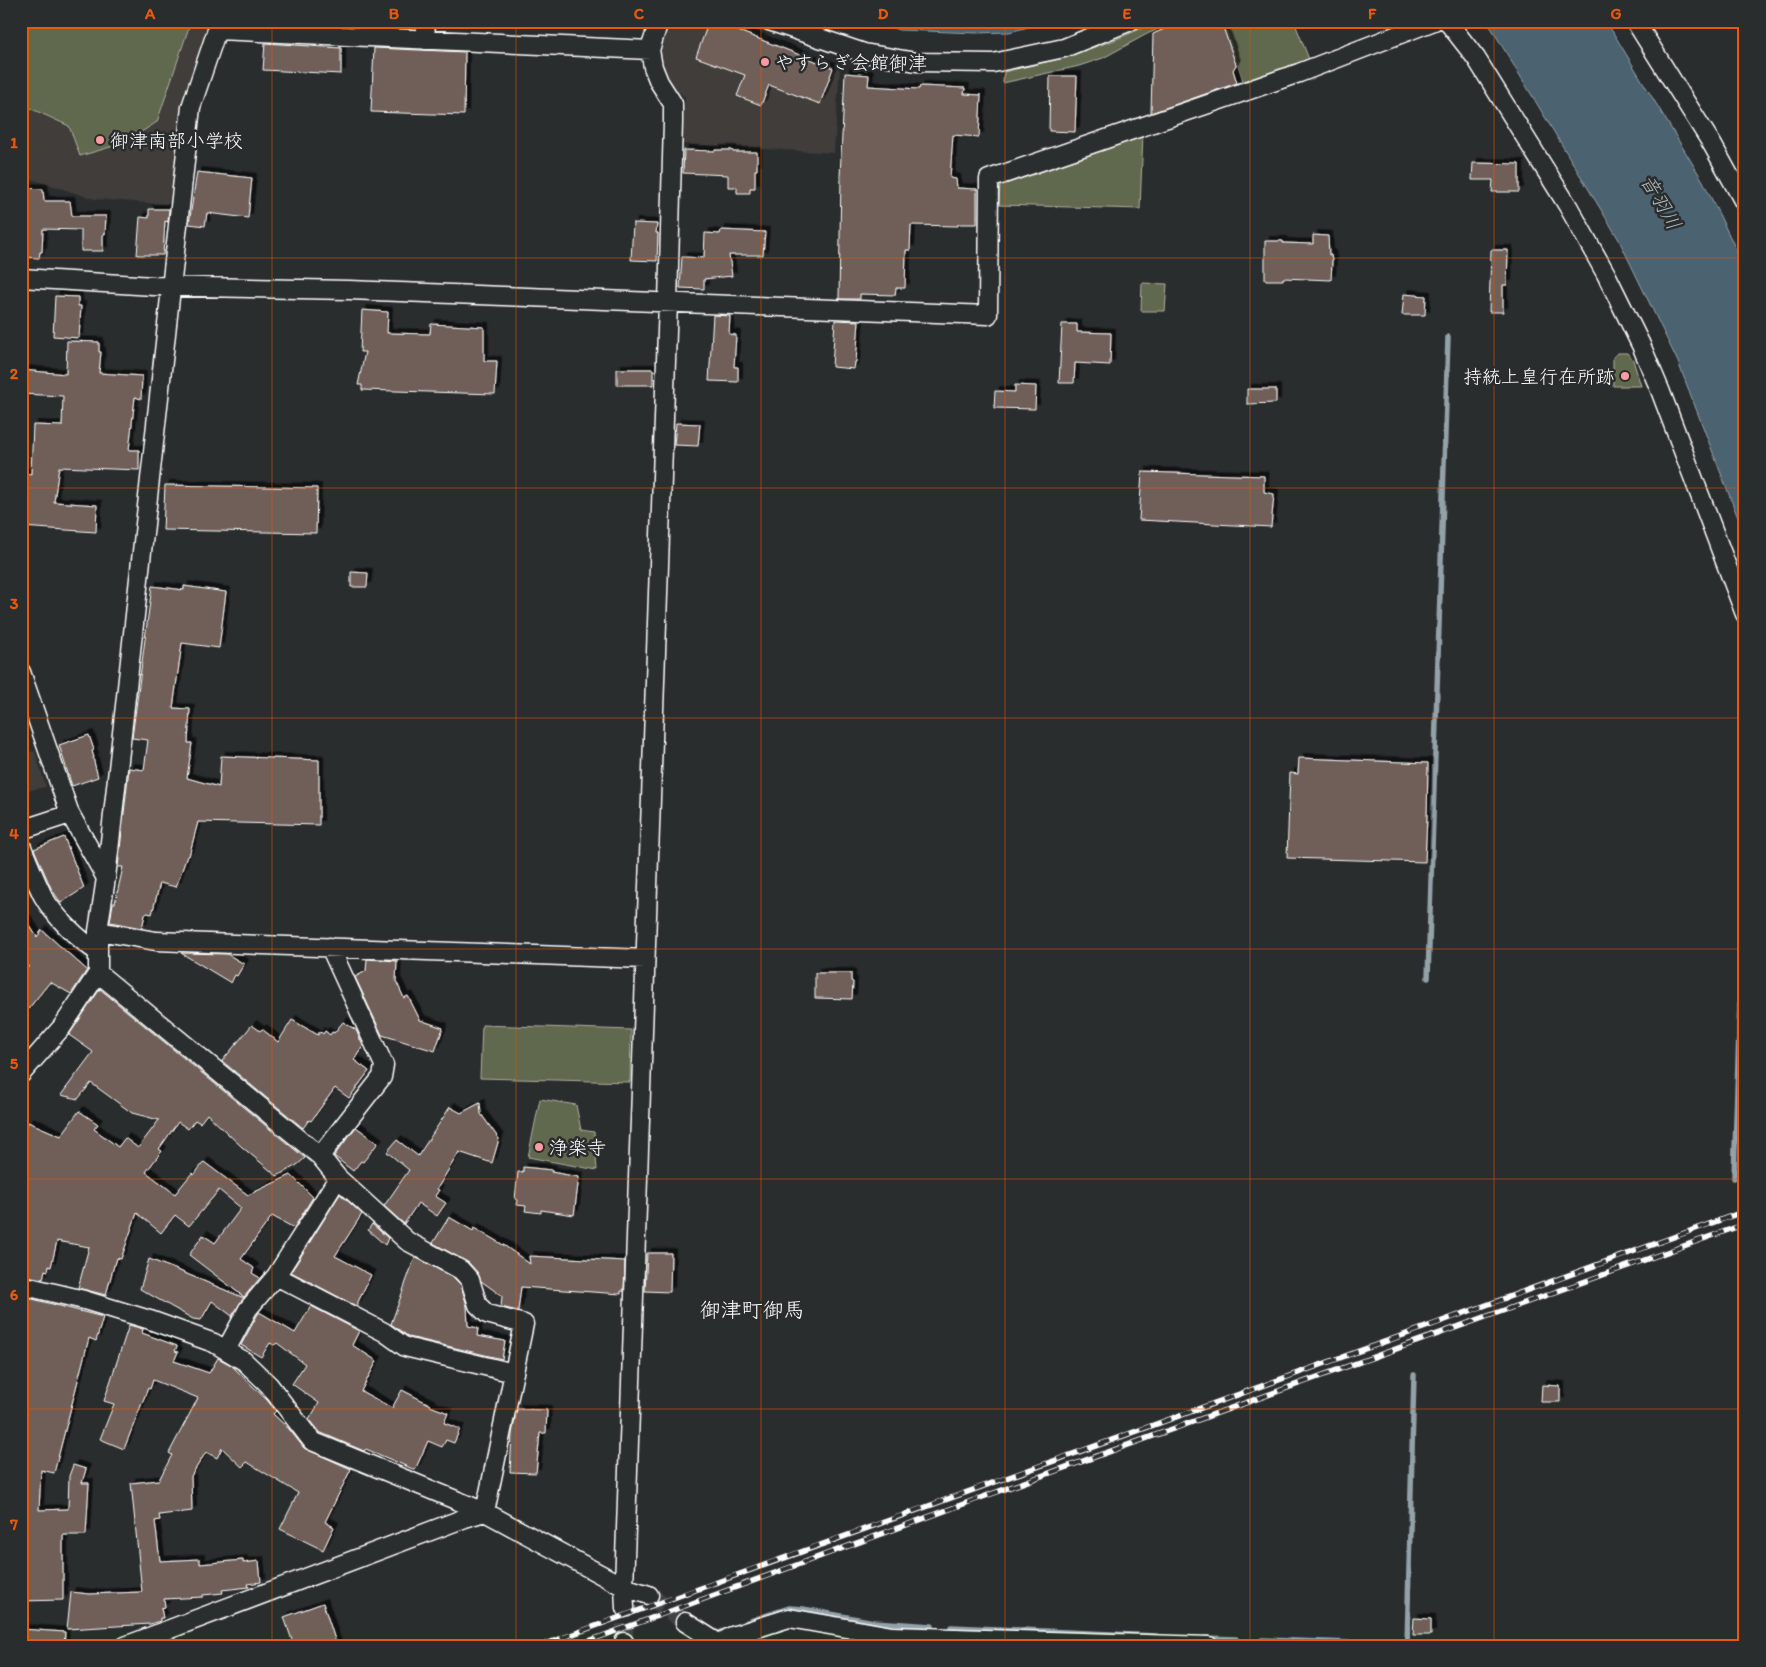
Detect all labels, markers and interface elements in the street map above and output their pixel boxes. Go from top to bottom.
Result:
text: A [144,4,156,23]
text: B [389,4,400,23]
text: C [634,4,645,23]
text: D [878,4,889,23]
text: E [1123,4,1132,23]
text: F [1368,4,1377,23]
text: G [1610,4,1622,23]
place label: やすらぎ会館御津 [775,51,927,74]
marker: やすらぎ会館御津 [759,56,771,68]
place label: 御津南部小学校 [110,129,243,152]
text: 1 [10,133,18,152]
marker: 御津南部小学校 [94,134,106,146]
water label: 音羽川 [1636,170,1686,234]
text: 2 [10,364,19,383]
place label: 持統上皇行在所跡 [1463,365,1615,388]
marker: 持統上皇行在所跡 [1619,370,1631,382]
text: 3 [10,594,19,613]
text: 4 [9,824,19,843]
text: 5 [10,1054,19,1073]
place label: 浄楽寺 [549,1136,606,1159]
marker: 浄楽寺 [533,1141,545,1153]
text: 6 [10,1285,19,1304]
district label: 御津町御馬 [700,1297,805,1322]
text: 7 [9,1515,18,1534]

